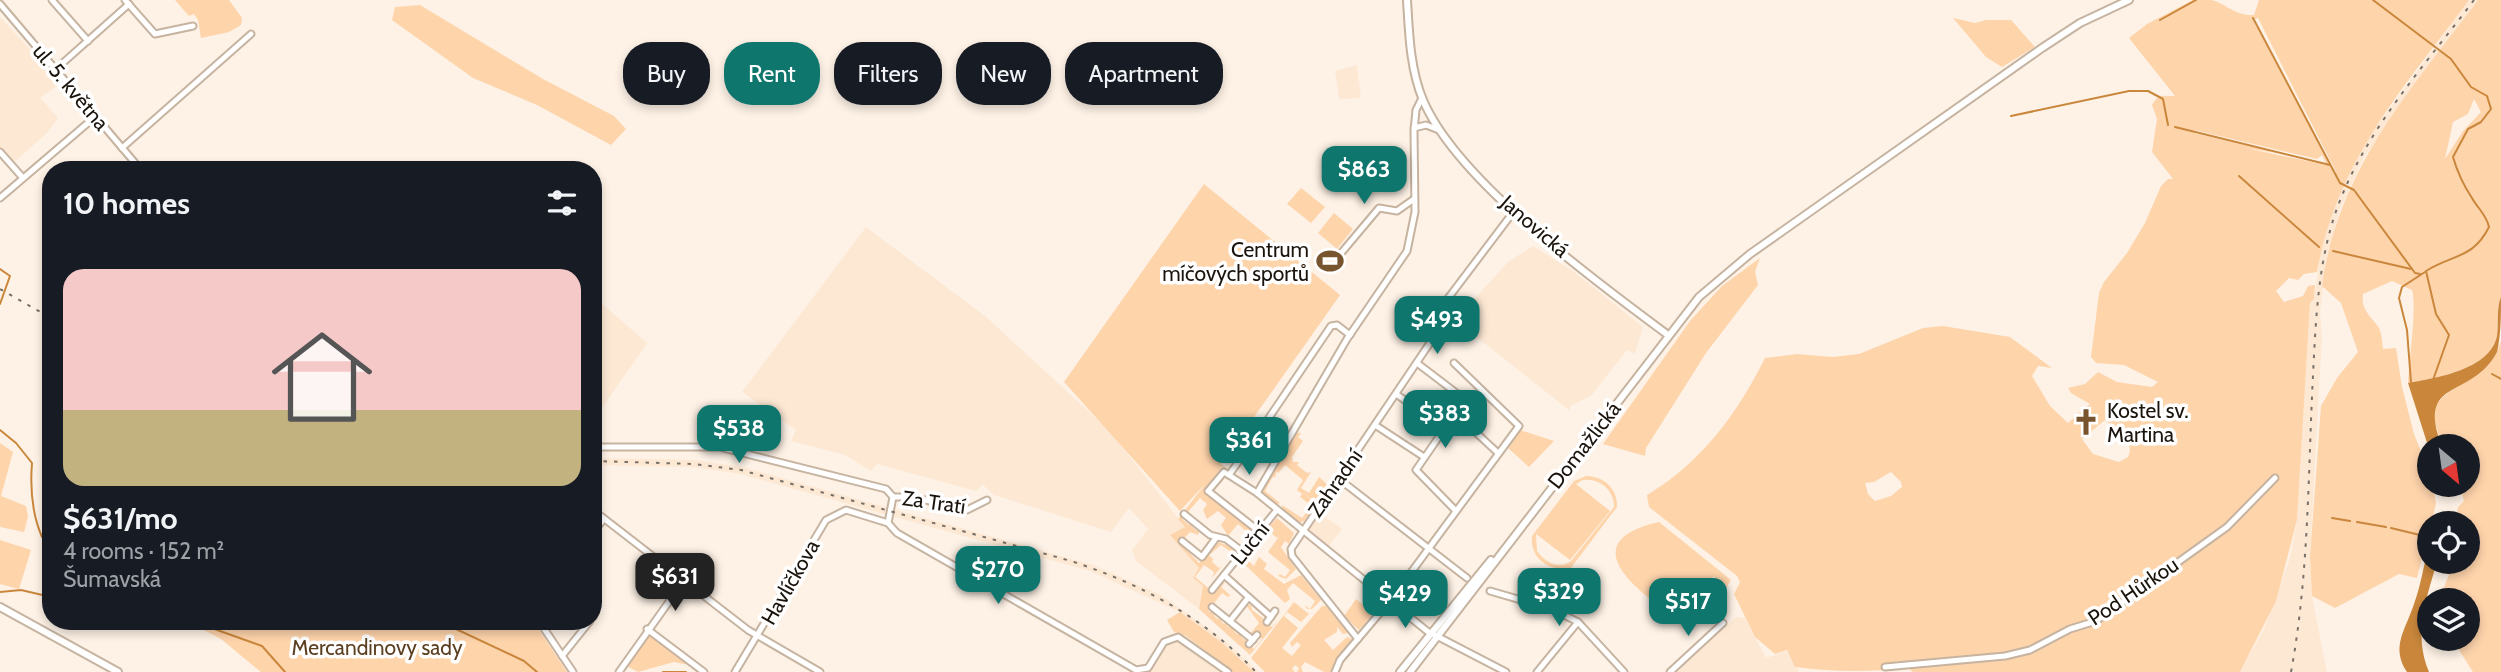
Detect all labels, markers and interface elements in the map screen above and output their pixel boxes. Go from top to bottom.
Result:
street label: ul. 5. května [28,39,114,135]
chip: Buy [623,42,710,105]
chip: Rent [724,42,820,105]
chip: Filters [834,42,942,105]
chip: New [956,42,1051,105]
chip: Apartment [1065,42,1223,105]
pin: $863 [1323,146,1405,206]
text: $863 [1338,155,1390,183]
icon: filters [543,184,581,222]
text: 10 homes [63,185,190,222]
street label: Janovická [1495,189,1574,262]
place label: Centrum míčových sportů [1162,237,1309,286]
sports icon: Centrum míčových sportů [1315,246,1345,276]
pin: $493 [1396,296,1478,356]
text: $493 [1411,305,1463,333]
icon: home [259,314,385,440]
pin: $383 [1404,391,1486,450]
street label: Domažlická [1542,397,1626,493]
place label: Kostel sv. Martina [2107,398,2189,447]
text: $383 [1419,399,1471,427]
pin: $538 [698,406,780,465]
church icon: Kostel sv. Martina [2071,407,2101,437]
text: $538 [713,414,765,442]
pin: $361 [1208,418,1290,477]
text: $361 [1225,426,1273,454]
north arrow [2417,434,2480,497]
map controls [2417,434,2480,651]
street label: Zahradní [1303,444,1368,522]
street label: Za Tratí [901,485,968,519]
text: $631/mo [63,500,178,537]
button: locate [2417,511,2480,574]
street label: Luční [1225,516,1275,569]
street label: Havlíčkova [756,535,824,629]
text: 4 rooms · 152 m² [63,537,224,565]
pin: $270 [957,546,1039,606]
street label: Pod Hůrkou [2083,552,2183,630]
pin: $631 [634,554,716,613]
text: $270 [971,555,1025,583]
text: $631 [651,562,699,590]
text: Šumavská [63,565,161,593]
pin: $329 [1518,568,1600,628]
pin: $429 [1364,570,1446,630]
text: $329 [1534,577,1584,605]
pin: $517 [1647,578,1729,638]
text: $429 [1379,579,1431,607]
text: $517 [1665,587,1711,615]
button: layers [2417,588,2480,651]
park label: Mercandinovy sady [291,635,463,660]

